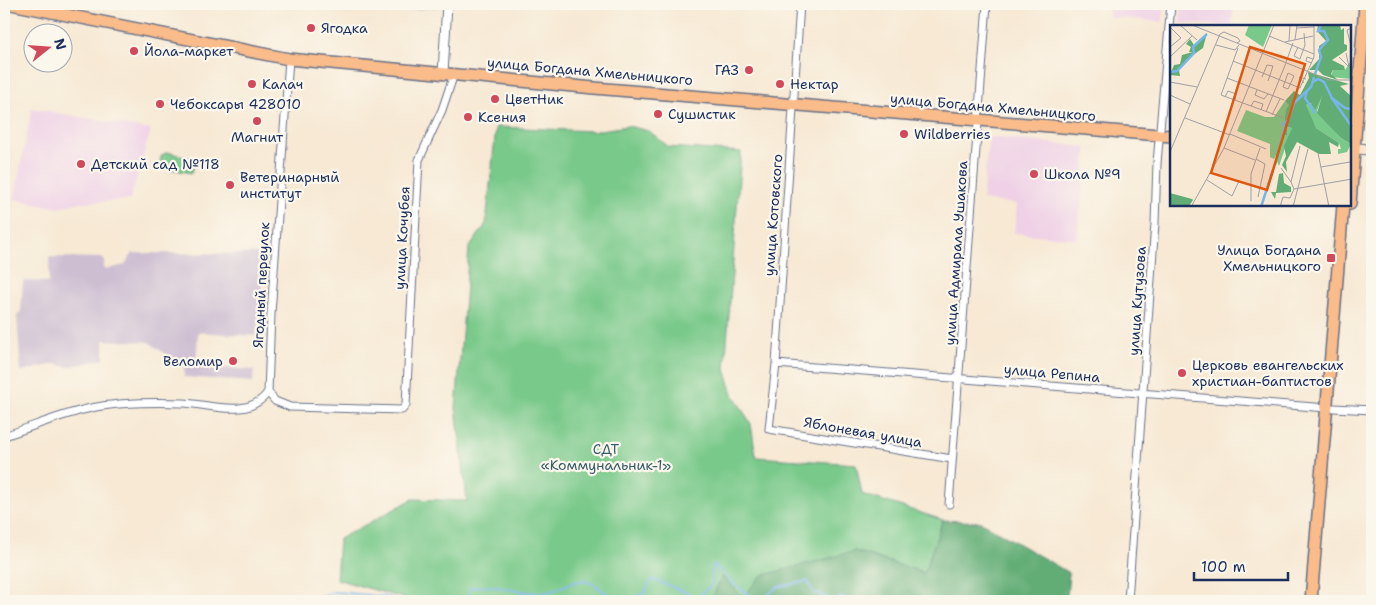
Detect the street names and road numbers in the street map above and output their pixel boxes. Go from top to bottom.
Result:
street label: улица Богдана Хмельницкого [486,53,694,89]
street label: улица Богдана Хмельницкого [889,89,1097,125]
street label: улица Котовского [760,153,786,277]
street label: улица Адмирала Ушакова [941,160,971,346]
street label: улица Кочубея [390,186,414,290]
street label: Ягодный переулок [249,221,273,349]
street label: улица Кутузова [1124,245,1150,356]
street label: улица Репина [1003,360,1101,386]
street label: Яблоневая улица [802,413,924,451]

